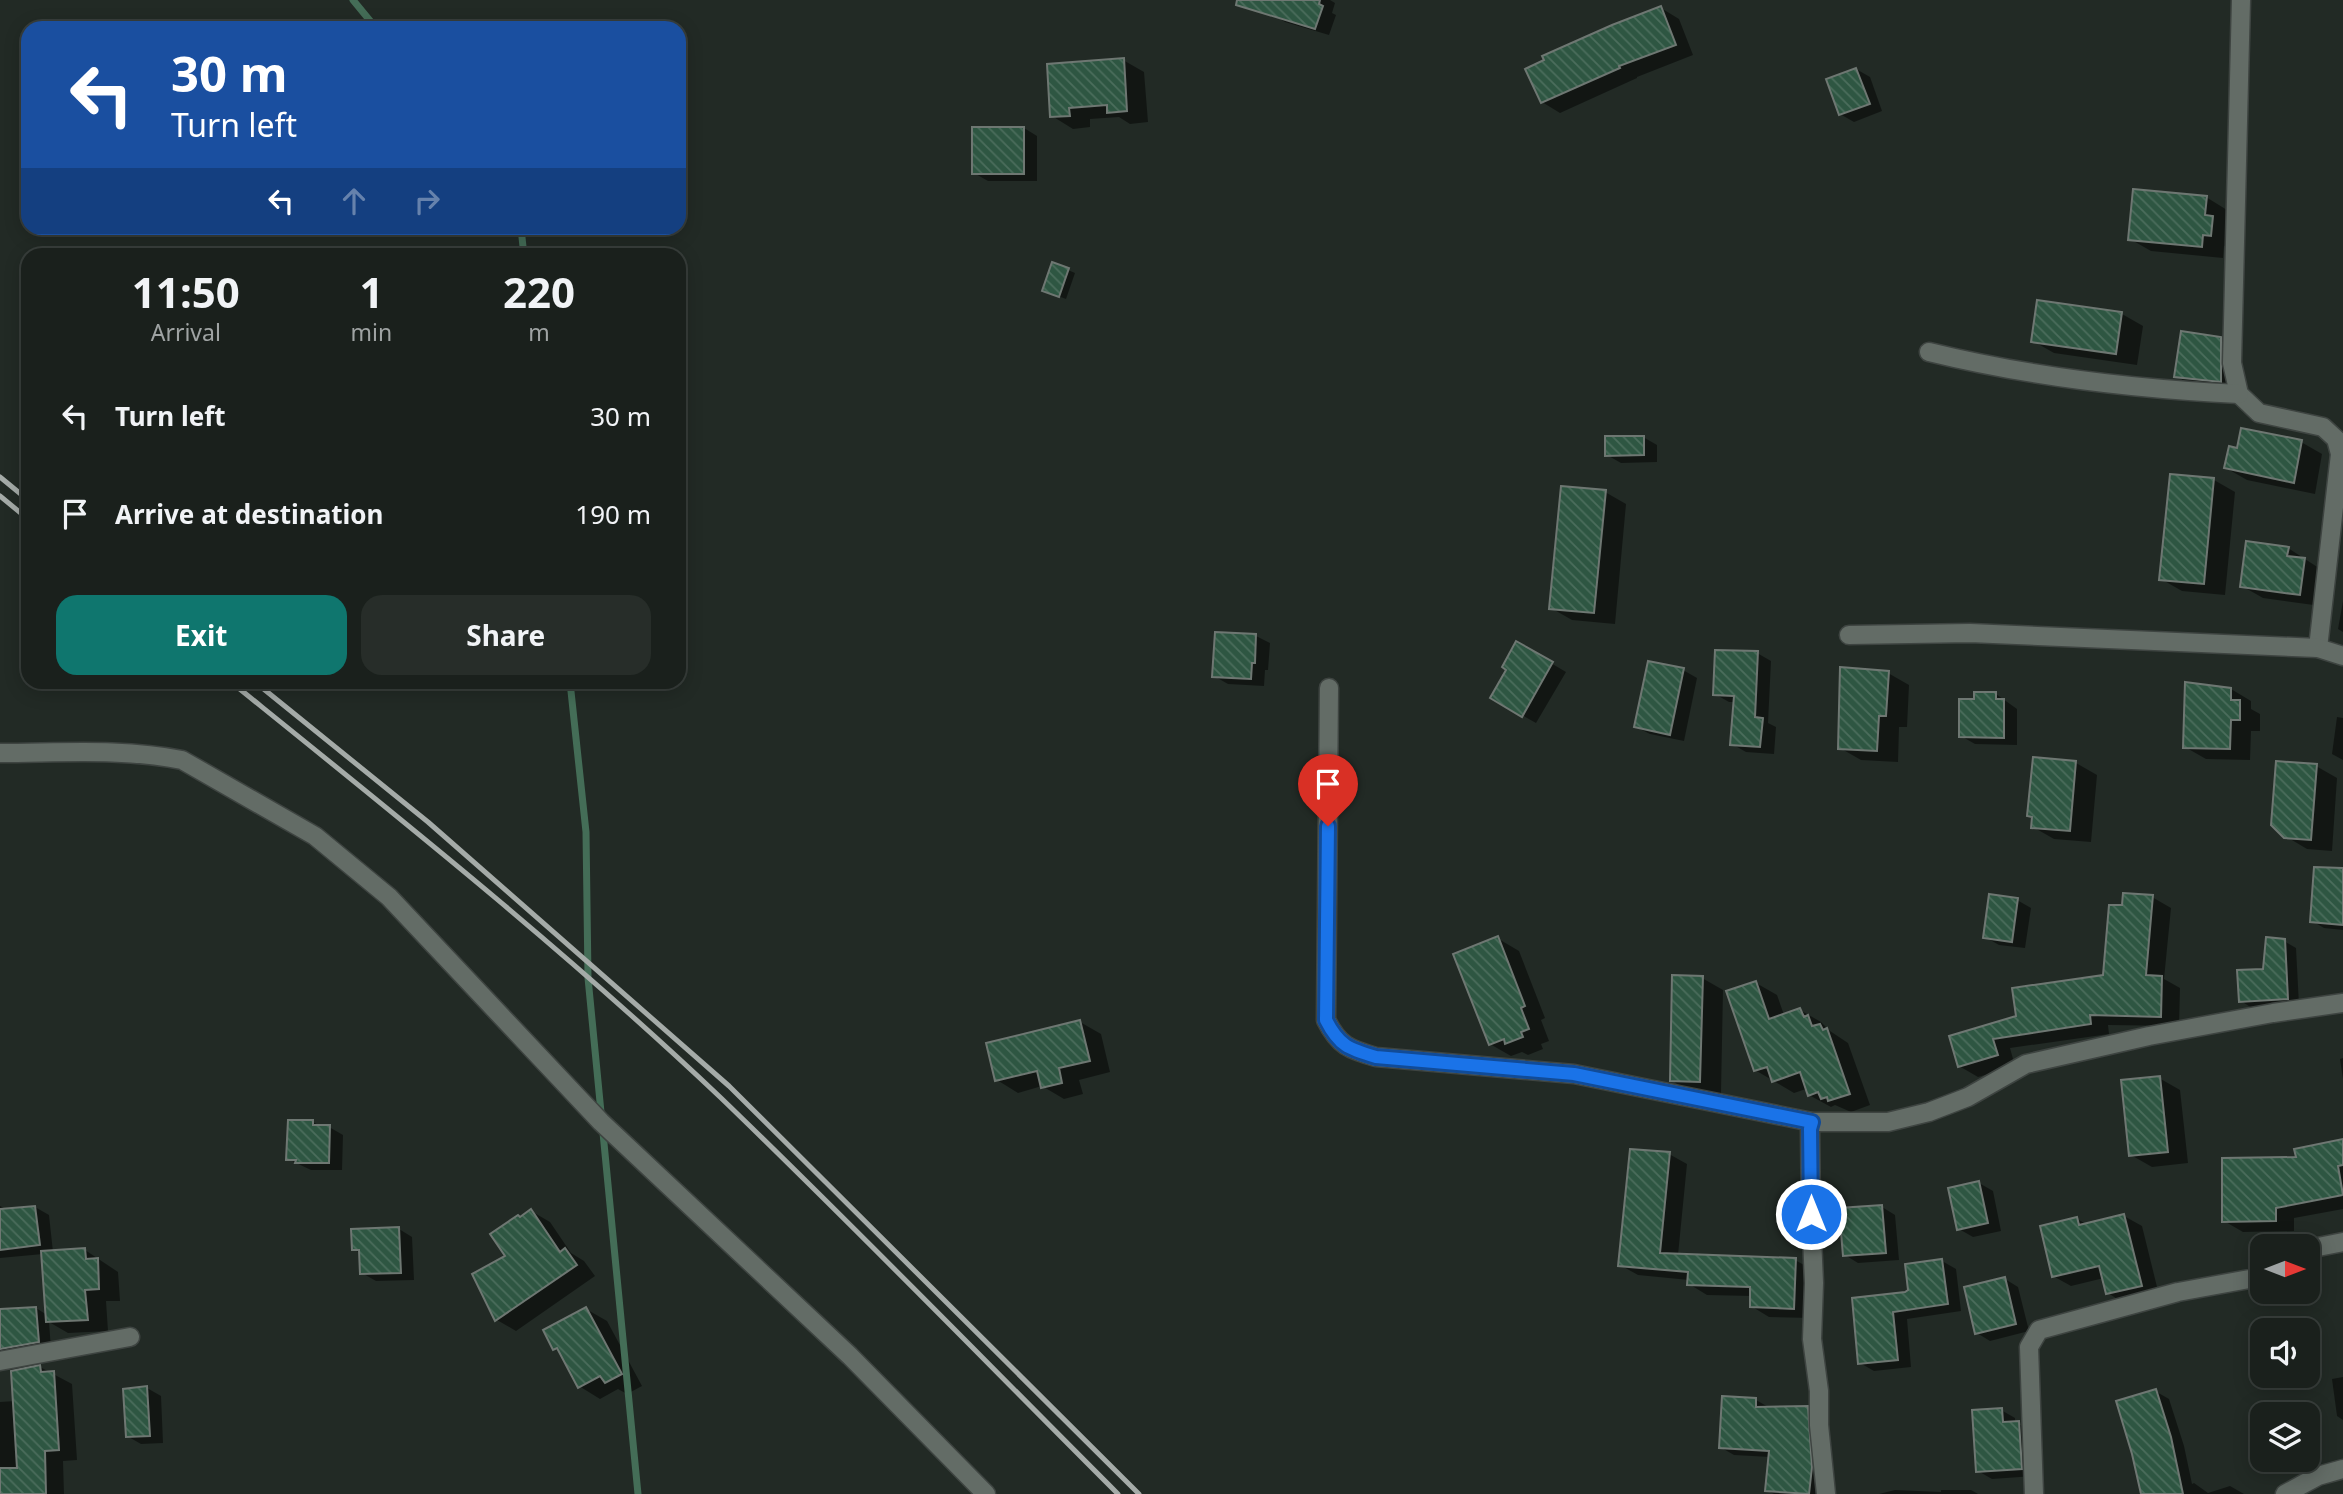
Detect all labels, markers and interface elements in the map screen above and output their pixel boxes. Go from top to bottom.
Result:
text: 30 m [171,40,288,106]
icon: left [56,49,147,140]
text: Turn left [171,103,297,146]
icon: left [262,182,300,220]
icon: ahead [335,182,373,220]
icon: right [408,182,446,220]
text: 11:50 [132,263,240,320]
text: 1 [359,263,383,320]
text: 220 [503,263,575,320]
text: Arrival [151,316,221,348]
text: min [351,316,392,348]
text: m [528,316,550,348]
icon: left [56,397,94,435]
text: Turn left [115,398,226,434]
text: 30 m [590,398,651,434]
icon: arrive [56,495,94,533]
text: Arrive at destination [115,496,384,532]
text: 190 m [575,496,651,532]
button: Exit [56,595,347,675]
button: Share [361,595,651,675]
pin [1298,754,1358,826]
icon: arrive [1309,765,1347,803]
position arrow [1774,1177,1848,1251]
north arrow [2250,1234,2320,1304]
map controls [2250,1234,2320,1472]
button: sound [2250,1318,2320,1388]
button: layers [2250,1402,2320,1472]

